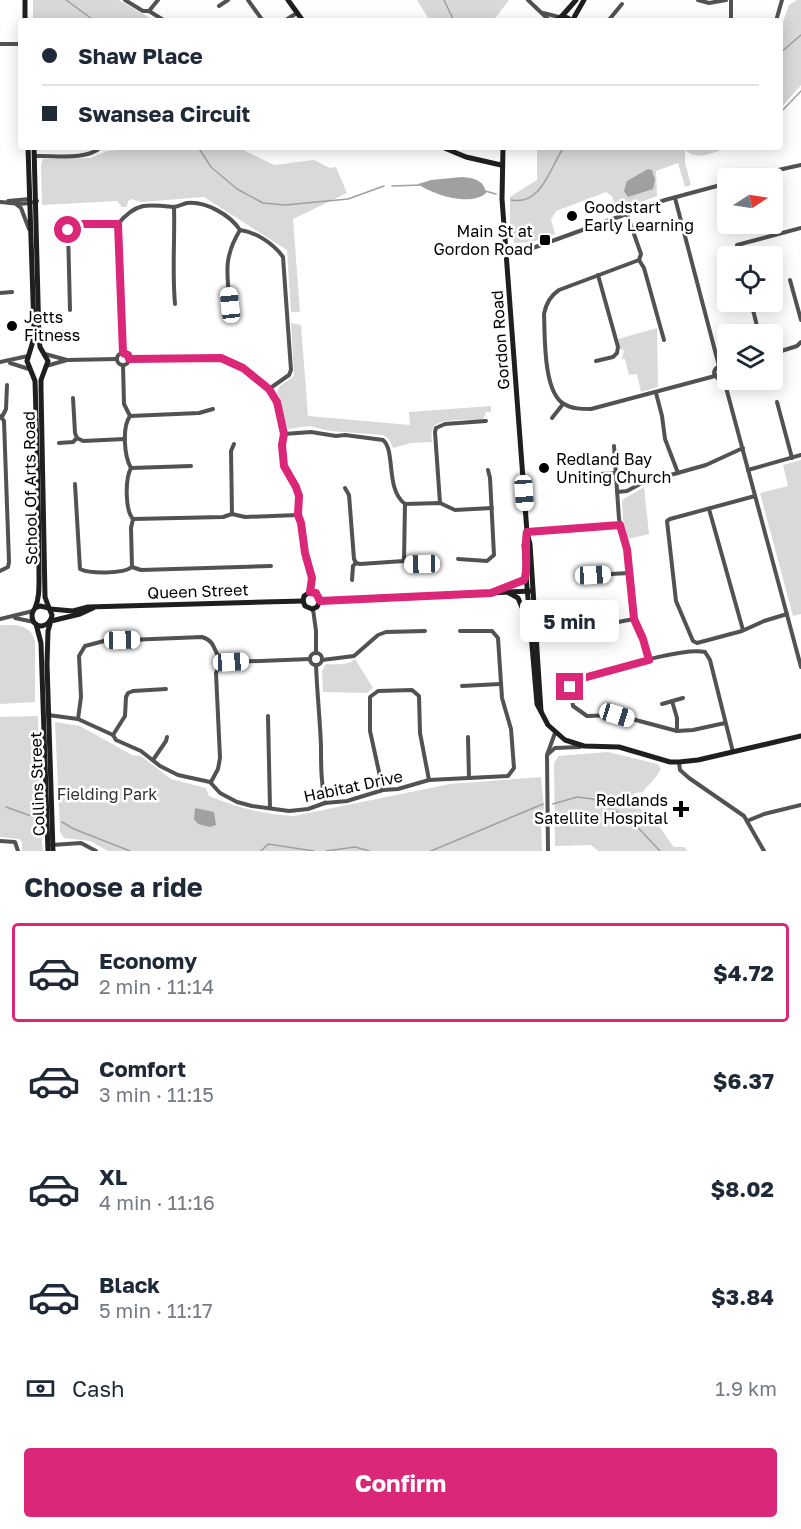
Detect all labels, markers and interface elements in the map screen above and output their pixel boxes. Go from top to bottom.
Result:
text: Shaw Place [78,42,203,69]
text: Swansea Circuit [78,100,250,127]
north arrow [717,168,783,234]
map controls [717,168,783,390]
place label: Goodstart Early Learning [584,197,694,235]
marker: Goodstart Early Learning [565,209,579,223]
route start [54,216,81,243]
place label: Main St at Gordon Road [434,221,533,259]
marker: Main St at Gordon Road [538,233,552,247]
button: locate [717,246,783,312]
car [219,286,241,324]
street label: Gordon Road [487,290,513,390]
place label: Jetts Fitness [24,307,80,345]
marker: Jetts Fitness [5,319,19,333]
button: layers [717,324,783,390]
street label: School Of Arts Road [19,411,41,565]
place label: Redland Bay Uniting Church [556,449,671,487]
marker: Redland Bay Uniting Church [537,461,551,475]
car [514,474,534,512]
car [404,555,440,573]
car [575,565,611,585]
street label: Queen Street [147,579,249,603]
callout: 5 min [520,600,620,642]
text: 5 min [543,609,596,633]
car [104,631,140,649]
car [213,652,249,672]
route end [556,673,583,700]
car [597,701,637,729]
street label: Collins Street [25,731,49,837]
street label: Habitat Drive [302,766,404,806]
park label: Fielding Park [57,784,157,804]
place label: Redlands Satellite Hospital [534,790,668,828]
marker: Redlands Satellite Hospital [672,800,690,818]
text: Choose a ride [24,871,203,903]
icon: car [27,946,81,1000]
text: Economy [99,947,197,974]
text: $4.72 [713,959,774,986]
text: 2 min · 11:14 [99,974,214,998]
icon: car [27,1054,81,1108]
text: Comfort [99,1055,186,1082]
text: $6.37 [713,1067,774,1094]
text: 3 min · 11:15 [99,1082,214,1106]
icon: car [27,1162,81,1216]
text: XL [99,1163,127,1190]
text: $8.02 [710,1175,774,1202]
text: 4 min · 11:16 [99,1190,215,1214]
icon: car [27,1270,81,1324]
text: Black [99,1271,160,1298]
text: $3.84 [711,1283,774,1310]
text: 5 min · 11:17 [99,1298,213,1322]
icon: cash [24,1372,57,1405]
text: Cash [72,1375,125,1402]
text: 1.9 km [715,1376,777,1400]
button: Confirm [24,1448,777,1517]

